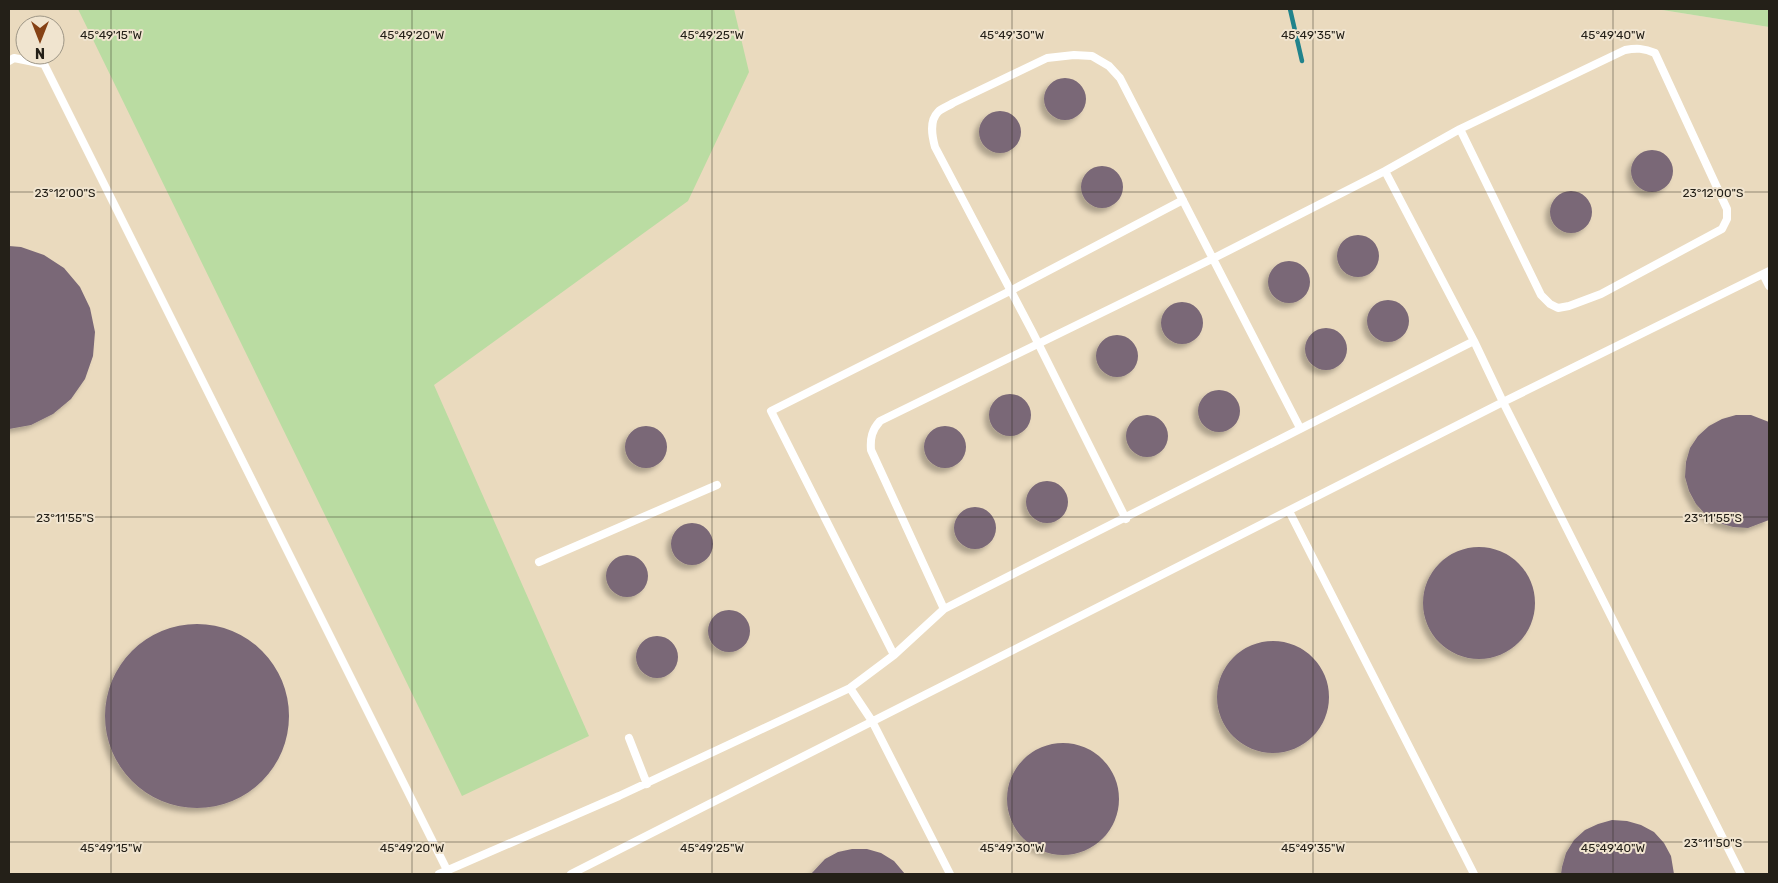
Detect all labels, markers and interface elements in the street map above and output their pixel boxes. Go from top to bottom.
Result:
north arrow [15,15,65,65]
text: 45°49'15"W [80,28,142,42]
text: 45°49'20"W [380,28,445,42]
text: 45°49'25"W [680,28,744,42]
text: 45°49'30"W [980,28,1045,42]
text: 45°49'35"W [1281,28,1346,42]
text: 45°49'40"W [1581,28,1646,42]
text: N [35,44,45,61]
text: 23°12'00"S [35,186,95,200]
text: 23°12'00"S [1683,186,1743,200]
text: 23°11'55"S [36,511,94,525]
text: 23°11'55"S [1684,511,1742,525]
text: 23°11'50"S [1684,836,1742,850]
text: 45°49'15"W [80,841,142,855]
text: 45°49'20"W [380,841,445,855]
text: 45°49'25"W [680,841,744,855]
text: 45°49'30"W [980,841,1045,855]
text: 45°49'35"W [1281,841,1346,855]
text: 45°49'40"W [1581,841,1646,855]

